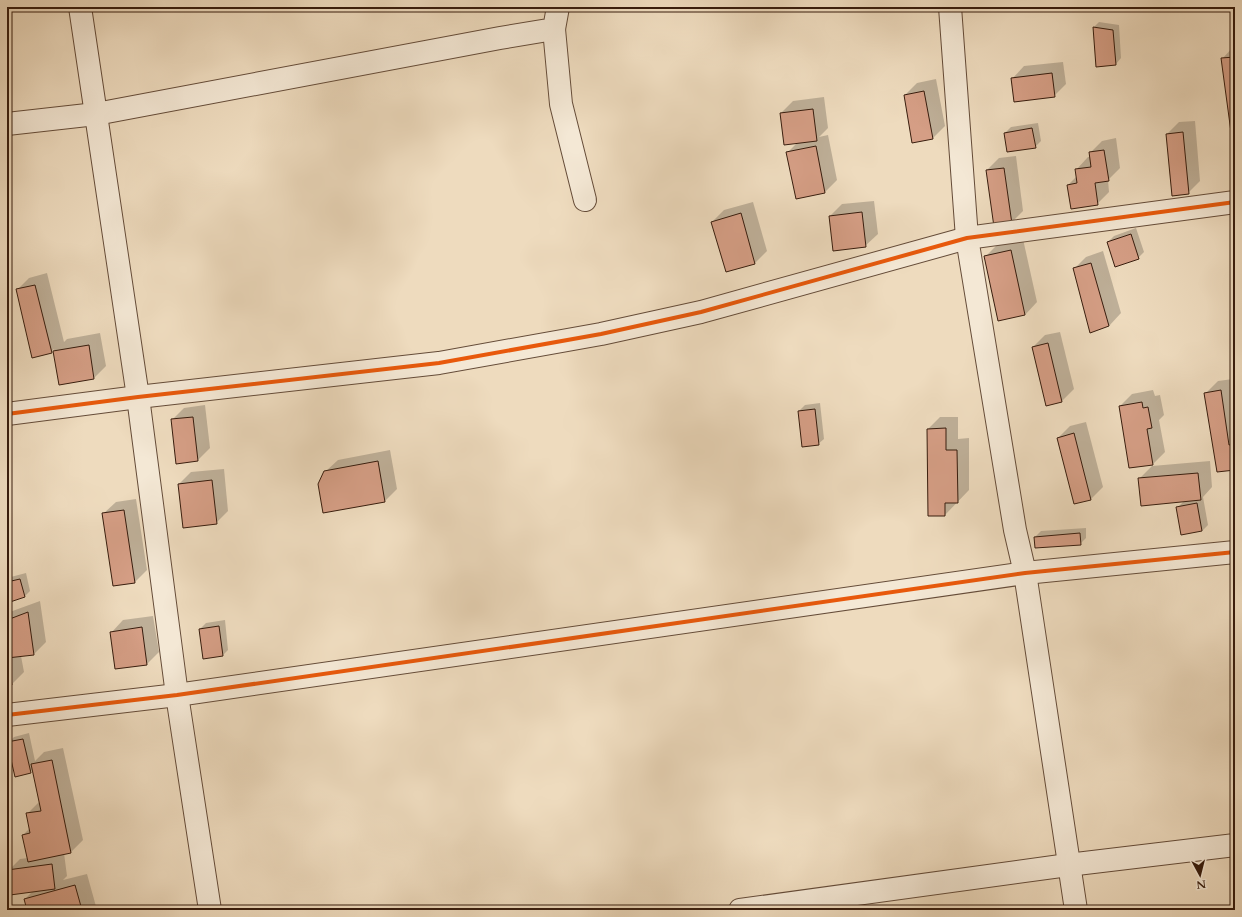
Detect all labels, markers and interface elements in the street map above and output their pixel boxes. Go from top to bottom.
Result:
north arrow [1180,855,1220,895]
text: N [1195,876,1207,893]

